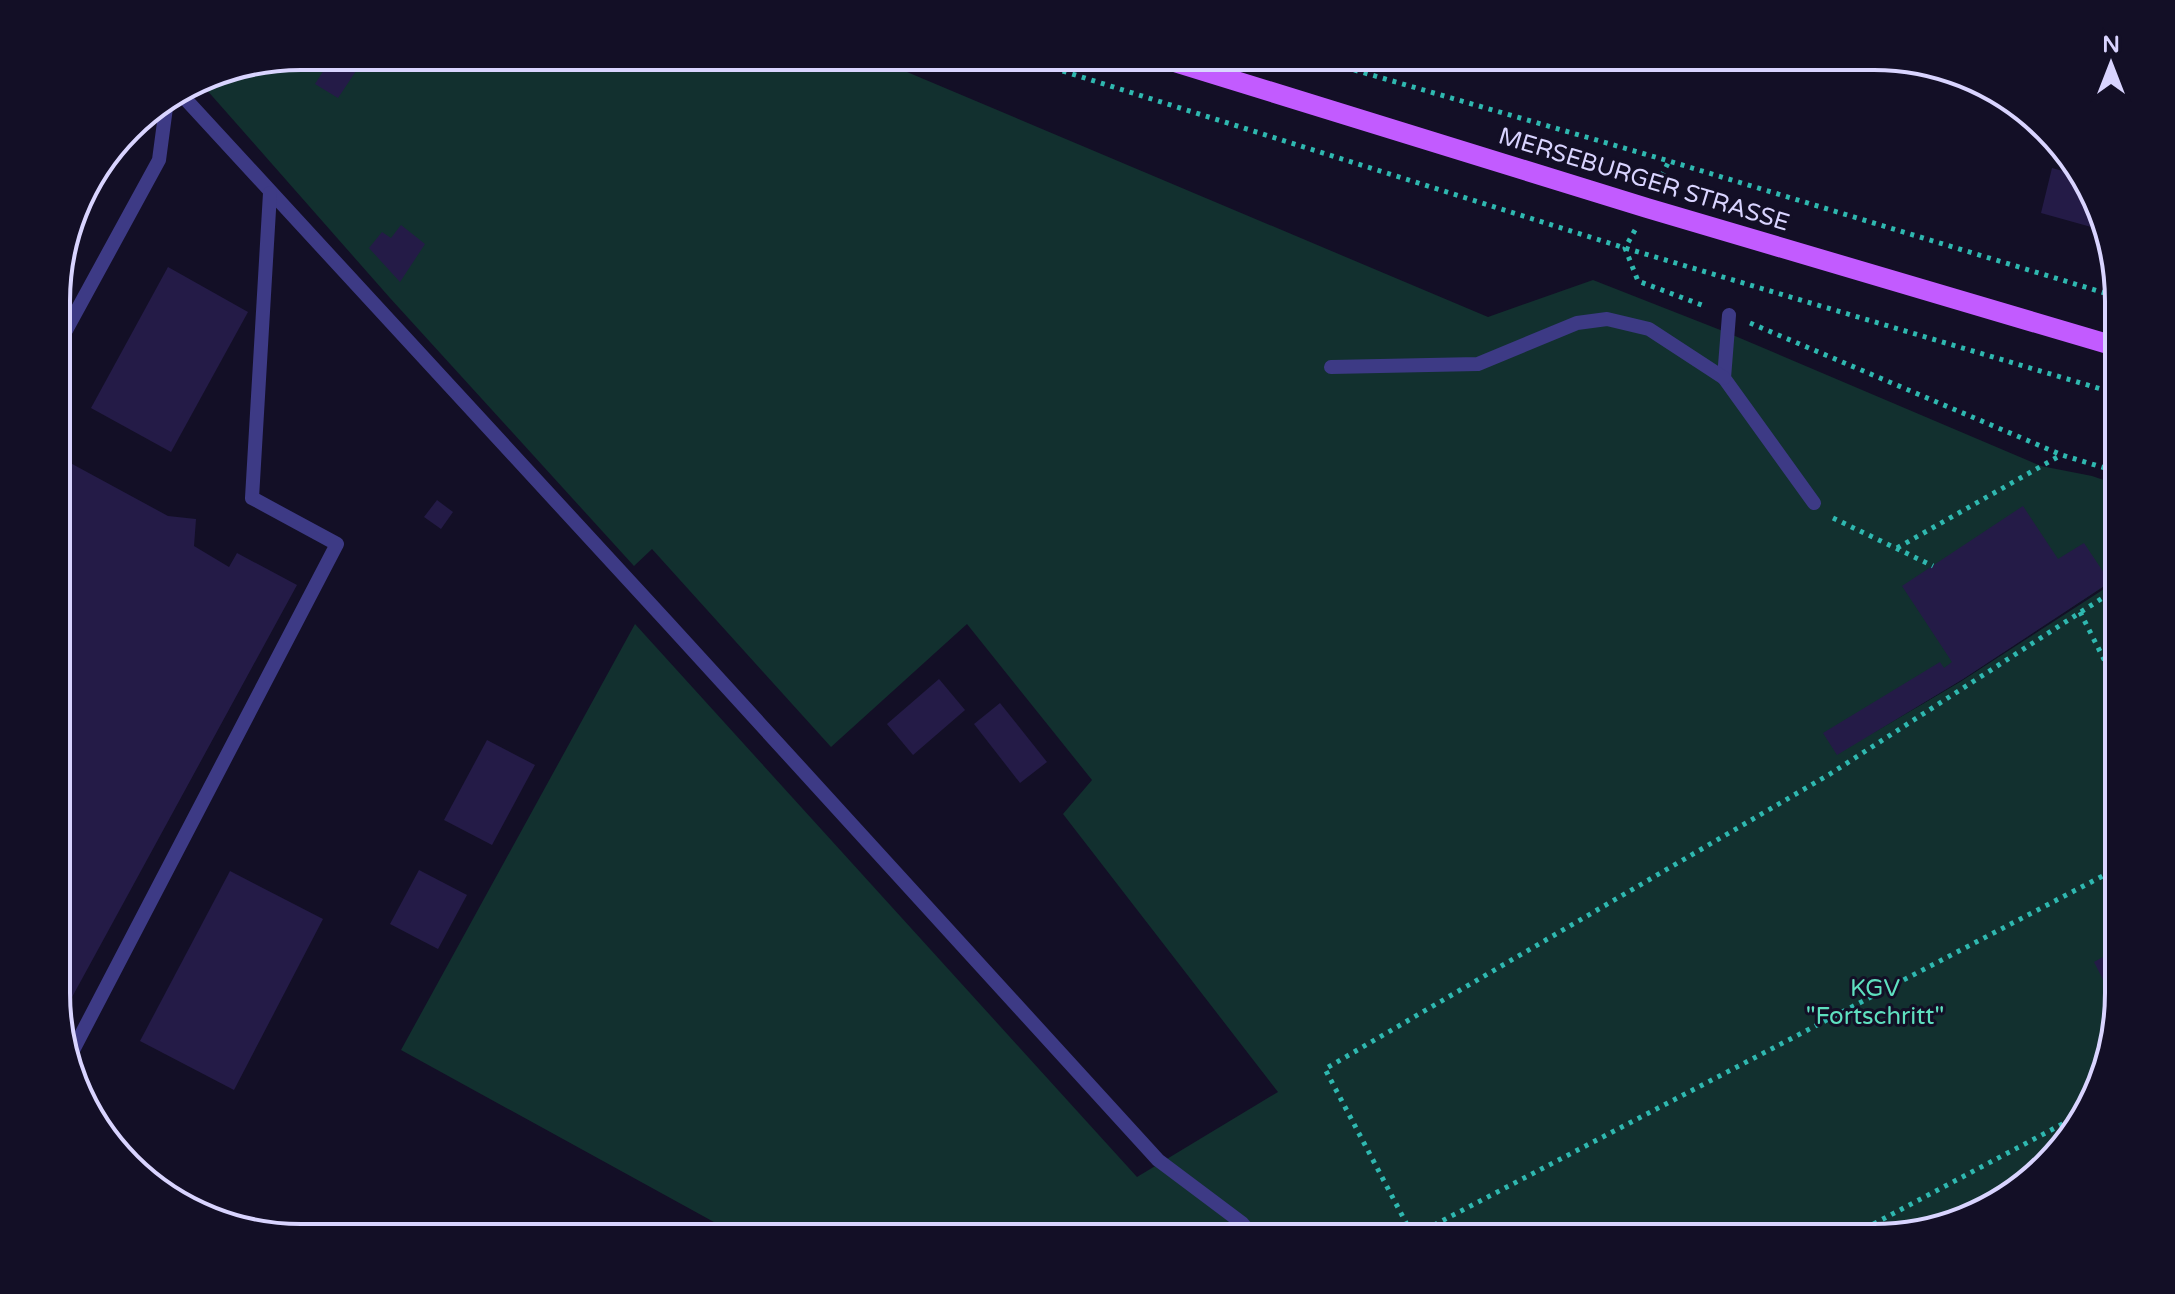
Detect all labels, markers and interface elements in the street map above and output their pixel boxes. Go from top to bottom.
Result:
north arrow [2071,24,2151,104]
text: N [2102,32,2120,58]
street label: MERSEBURGER STRASSE [1495,121,1793,238]
park label: KGV "Fortschritt" [1806,974,1944,1031]

